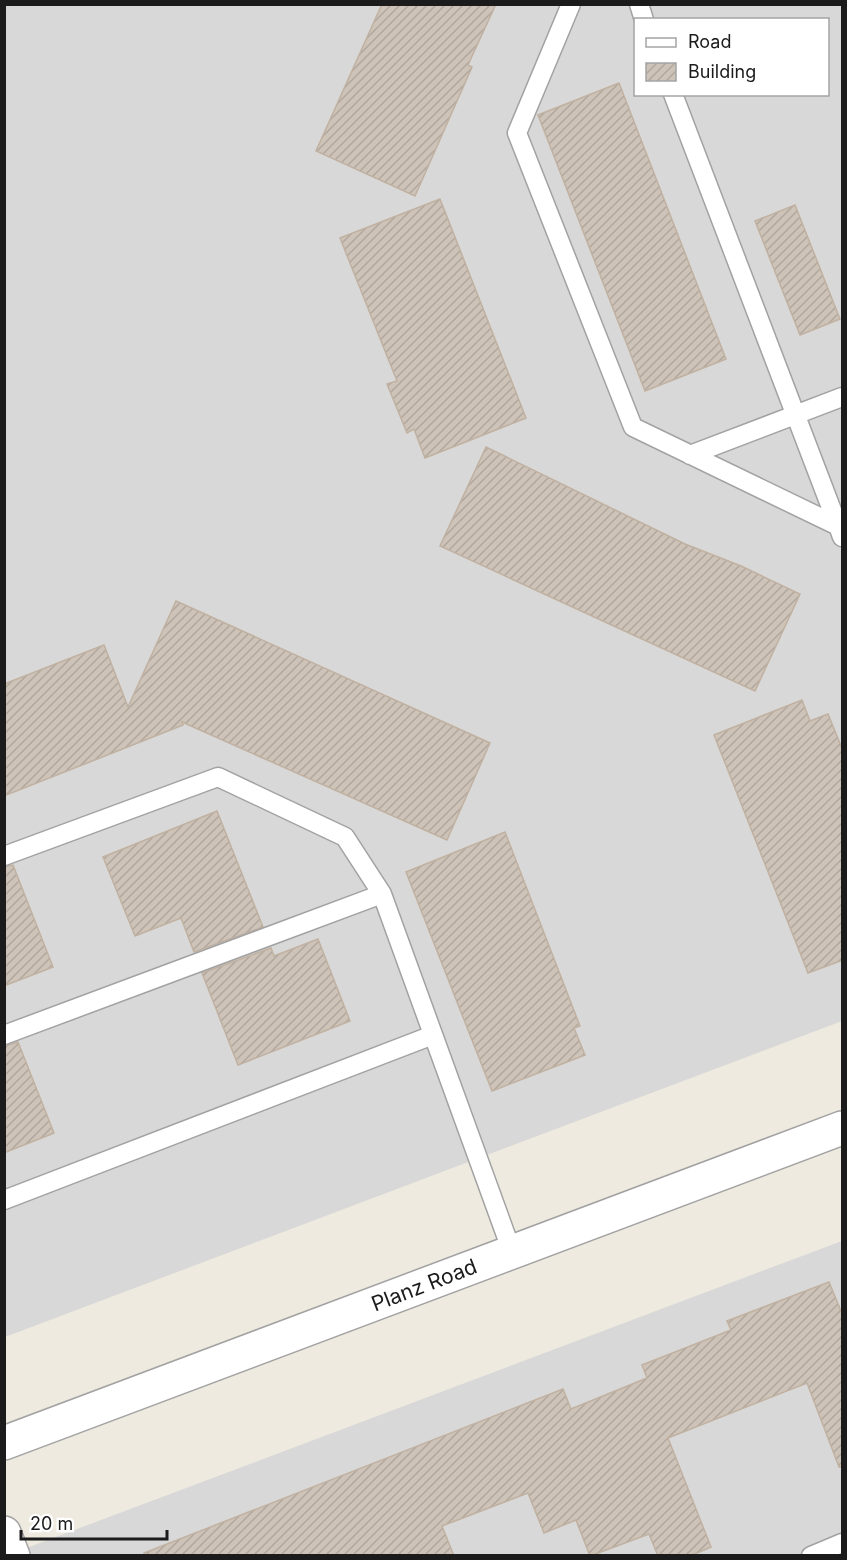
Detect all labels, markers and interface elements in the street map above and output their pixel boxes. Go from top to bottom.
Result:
legend [634,18,829,96]
text: Road [688,31,731,52]
text: Building [688,61,756,82]
street label: Planz Road [368,1253,480,1317]
scale bar [21,1503,166,1541]
text: 20 m [30,1513,73,1534]

